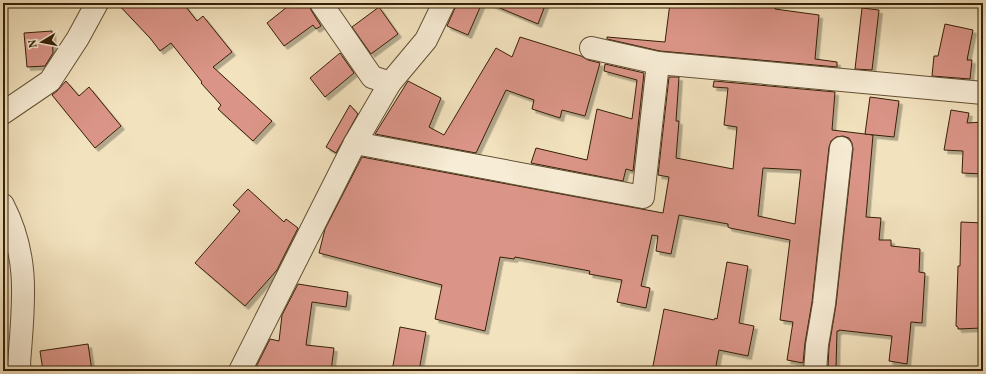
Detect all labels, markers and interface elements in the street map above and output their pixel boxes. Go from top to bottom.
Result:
north arrow [22,22,62,62]
text: N [26,38,42,49]

